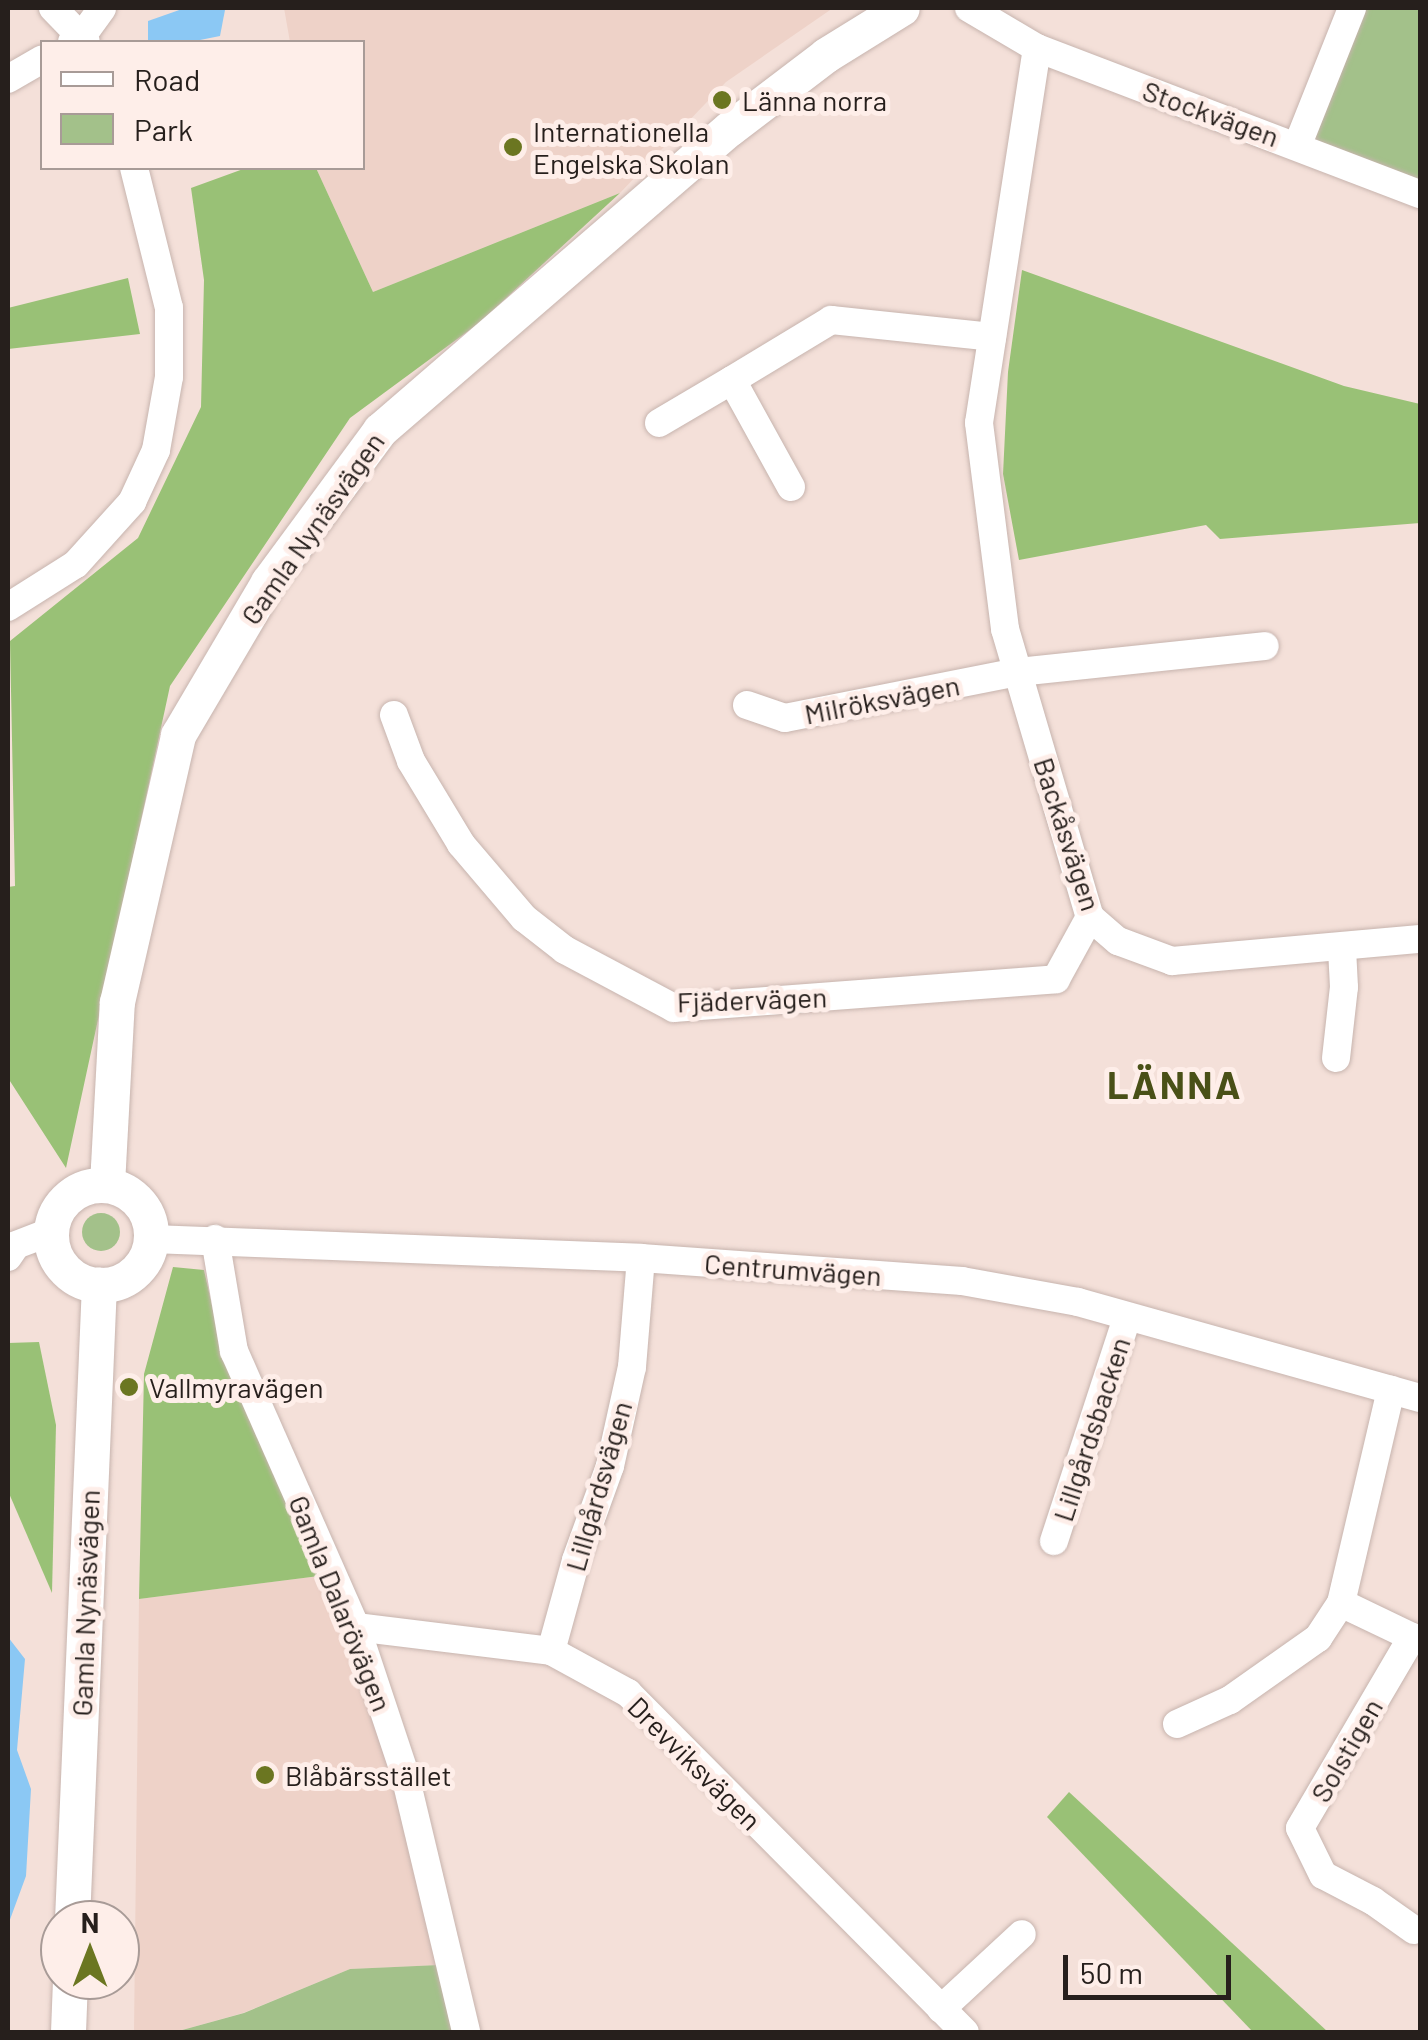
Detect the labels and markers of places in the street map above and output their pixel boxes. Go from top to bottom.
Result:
place label: Länna norra [742,83,887,117]
marker: Länna norra [711,89,733,111]
place label: Internationella Engelska Skolan [533,114,729,180]
marker: Internationella Engelska Skolan [502,136,524,158]
place label: Vallmyravägen [149,1370,324,1404]
marker: Vallmyravägen [118,1376,140,1398]
place label: Blåbärsstället [285,1758,452,1792]
marker: Blåbärsstället [254,1764,276,1786]

